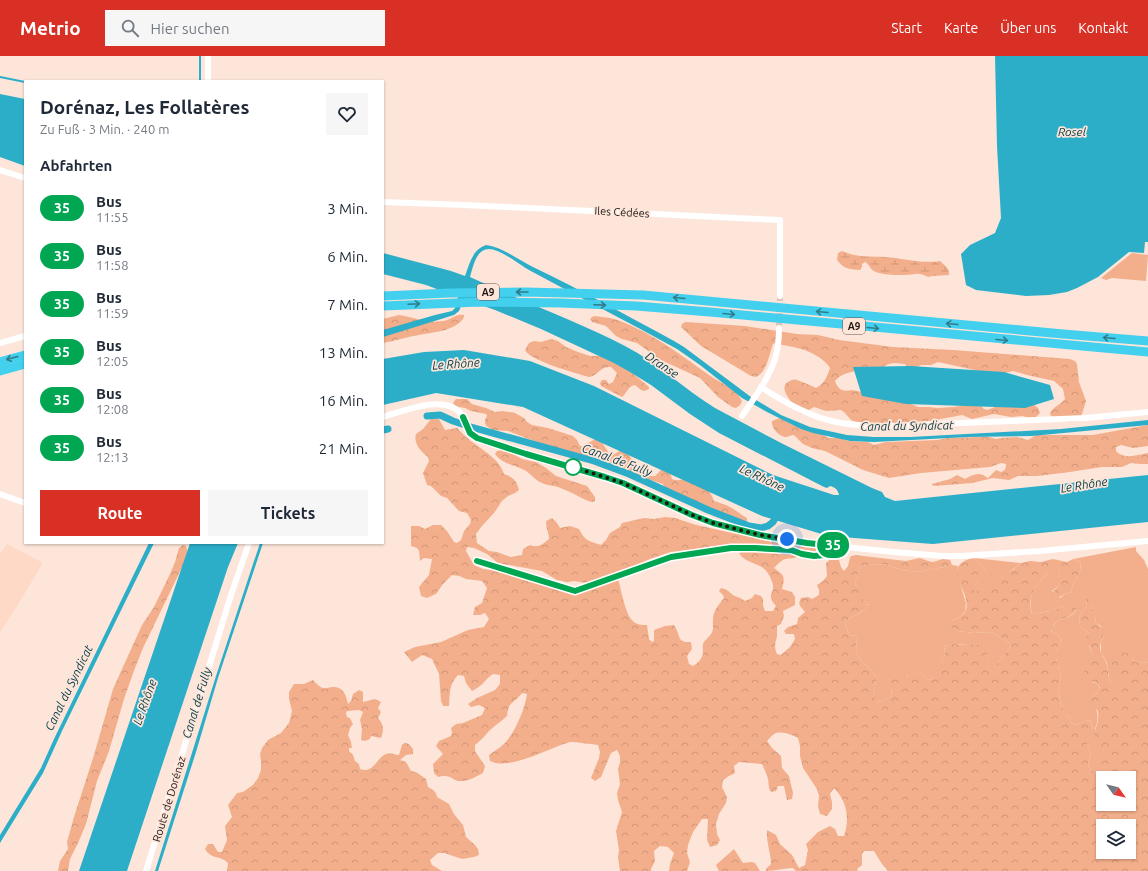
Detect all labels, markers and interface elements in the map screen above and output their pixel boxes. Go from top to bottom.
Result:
search box [105,10,385,46]
text: Metrio [20,17,81,39]
icon: search [119,17,141,39]
text: Hier suchen [151,20,230,37]
text: Start [891,20,922,36]
text: Karte [944,20,978,36]
text: Über uns [1000,20,1056,36]
text: Kontakt [1078,20,1128,36]
button: heart [326,93,368,135]
text: Dorénaz, Les Follatères [40,96,249,118]
text: Zu Fuß · 3 Min. · 240 m [40,122,169,136]
water label: Rosel [1058,125,1087,138]
text: Abfahrten [40,157,112,174]
text: Bus [96,193,122,210]
text: 35 [54,200,70,216]
text: 3 Min. [327,200,368,217]
street label: Iles Cédées [594,205,650,219]
text: 11:55 [96,210,129,224]
text: Bus [96,241,122,258]
text: 35 [54,248,70,264]
text: 6 Min. [327,248,368,265]
text: 11:58 [96,258,129,272]
road number: A9 [477,284,499,300]
one-way arrow [516,288,529,296]
text: Bus [96,289,122,306]
one-way arrow [673,295,686,302]
text: 35 [54,296,70,312]
text: 7 Min. [327,296,368,313]
one-way arrow [407,300,420,307]
one-way arrow [593,301,606,308]
text: 11:59 [96,306,129,320]
one-way arrow [816,308,829,315]
one-way arrow [722,310,735,318]
road number: A9 [843,318,865,334]
one-way arrow [946,320,959,327]
one-way arrow [866,324,879,331]
one-way arrow [1103,335,1116,342]
one-way arrow [995,336,1008,343]
text: Bus [96,337,122,354]
text: 35 [54,344,70,360]
text: 13 Min. [319,344,368,361]
water label: Dranse [643,349,681,380]
text: 12:05 [96,354,129,368]
one-way arrow [6,355,19,362]
water label: Le Rhône [432,355,480,372]
text: Bus [96,385,122,402]
text: 35 [54,392,70,408]
text: 16 Min. [319,392,368,409]
text: 12:08 [96,402,129,416]
water label: Canal du Syndicat [860,418,954,433]
text: Bus [96,433,122,450]
text: 35 [54,440,70,456]
text: 21 Min. [319,440,368,457]
water label: Canal de Fully [580,441,654,478]
text: 12:13 [96,450,129,464]
unlabelled marker [564,458,582,476]
water label: Le Rhône [738,462,786,493]
water label: Le Rhône [1059,474,1108,495]
button: Route [40,490,200,536]
button: Tickets [208,490,368,536]
your location [777,529,797,549]
line badge: 35 [815,532,851,558]
text: 35 [825,537,841,553]
water label: Canal du Syndicat [42,643,95,733]
water label: Canal de Fully [180,665,214,740]
water label: Le Rhône [130,677,159,726]
street label: Route de Dorénaz [150,755,188,843]
north arrow [1096,771,1136,811]
map controls [1096,771,1136,859]
button: layers [1096,819,1136,859]

